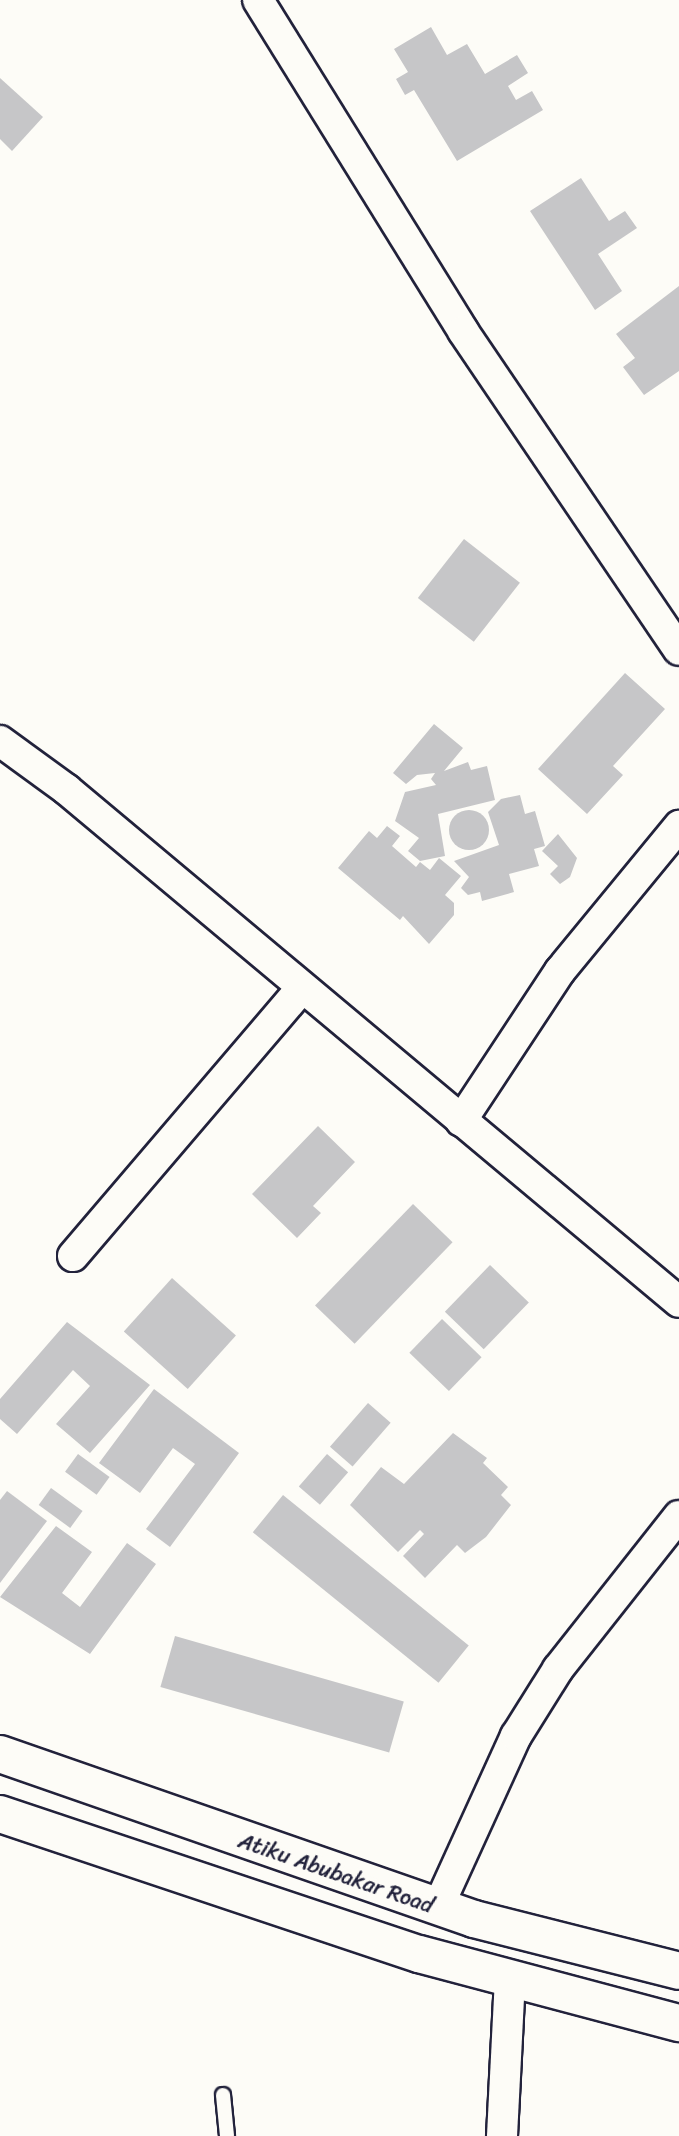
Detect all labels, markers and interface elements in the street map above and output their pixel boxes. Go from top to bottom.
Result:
street label: Atiku Abubakar Road [235,1827,437,1919]

